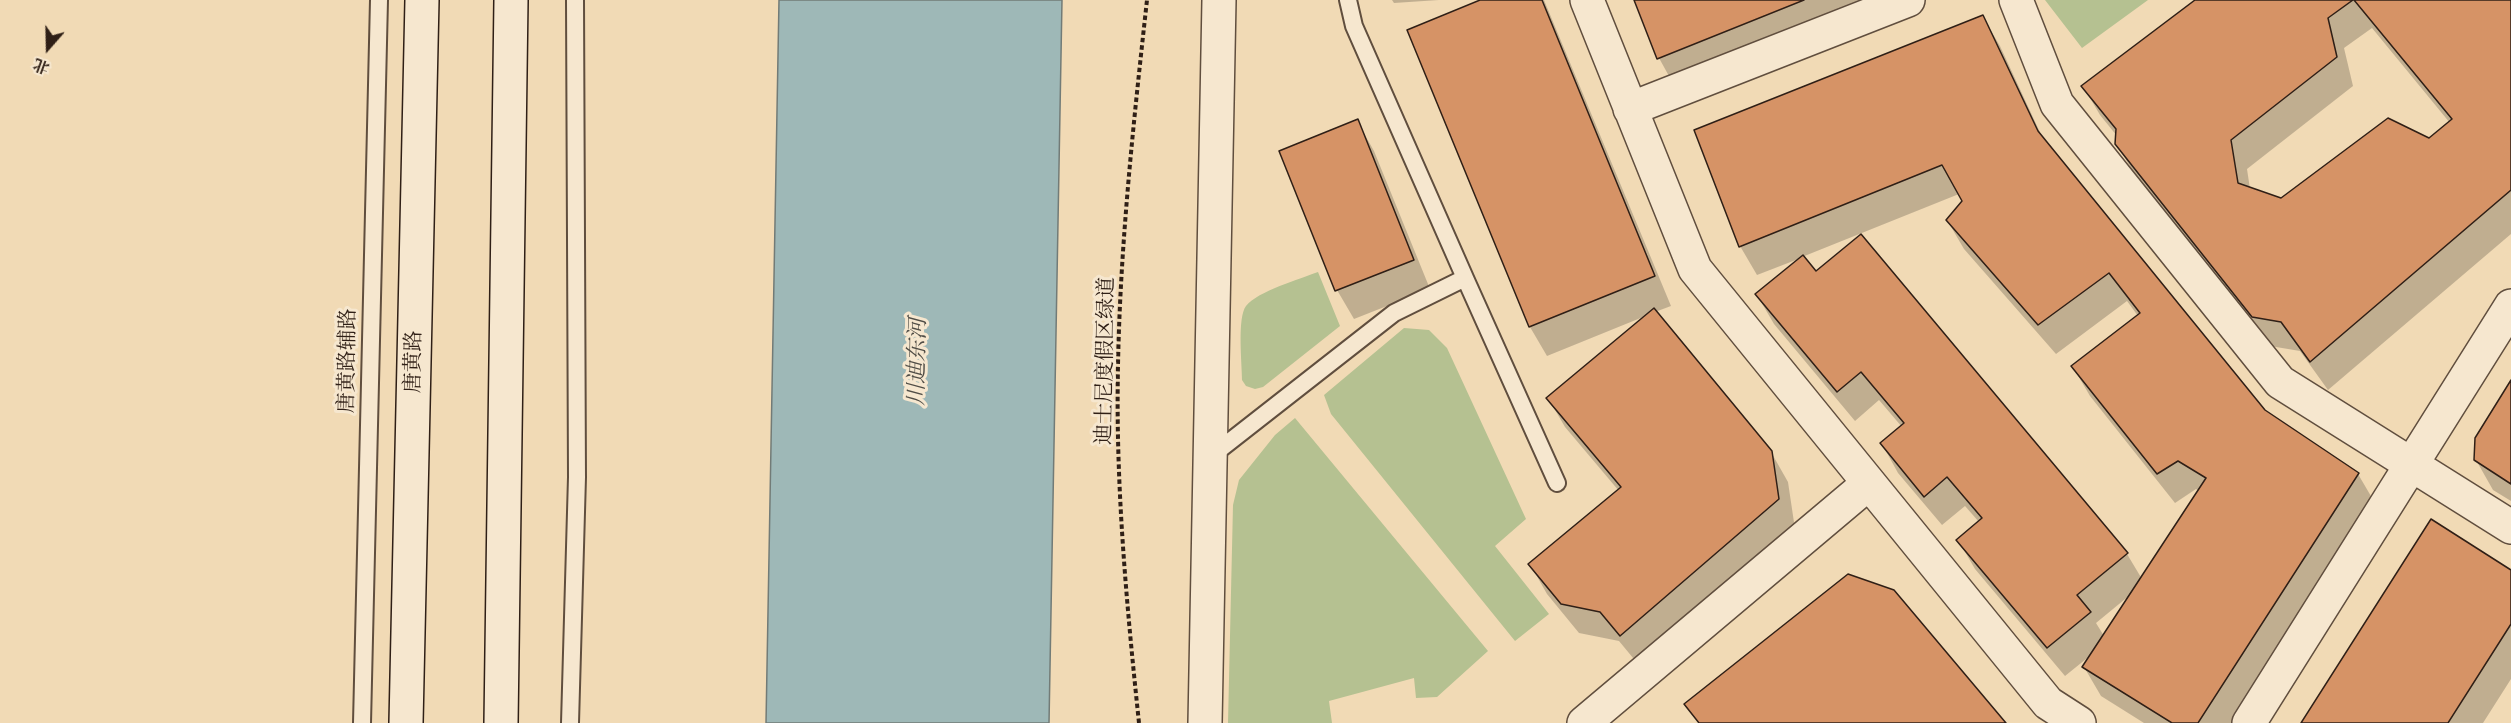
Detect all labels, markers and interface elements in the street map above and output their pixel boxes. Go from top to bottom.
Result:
north arrow [18,18,78,78]
text: 北 [32,55,52,75]
street label: 迪士尼度假区绿道 [1092,277,1120,445]
street label: 唐黄路辅路 [334,308,362,414]
water label: 川迪东河 [904,318,932,406]
street label: 唐黄路 [401,330,427,394]

